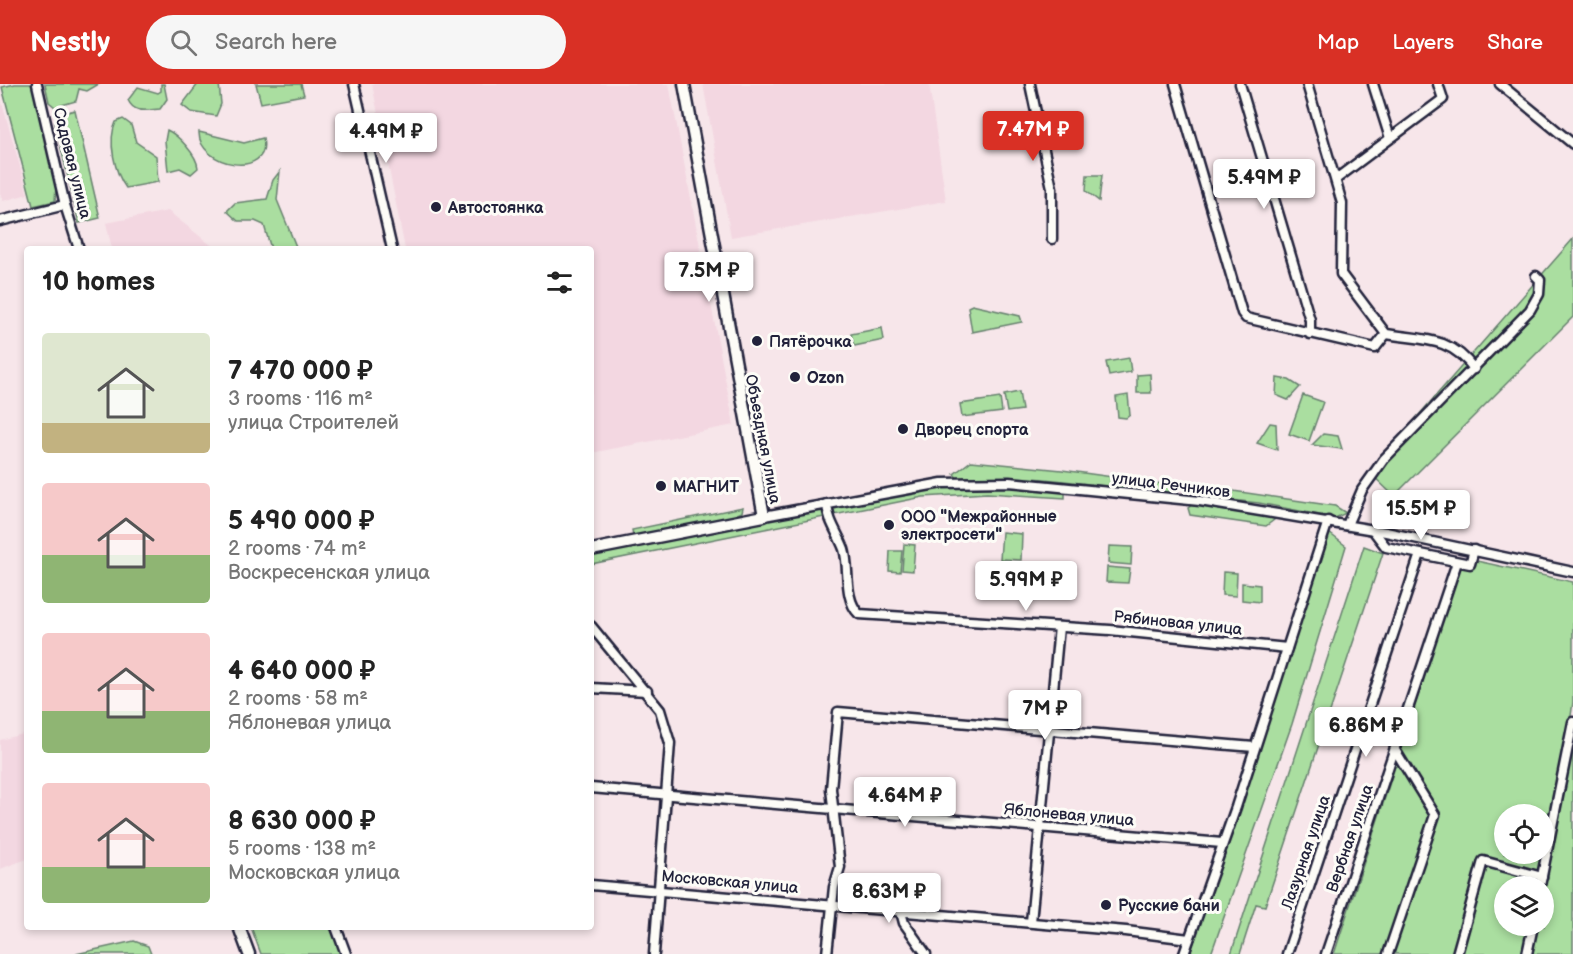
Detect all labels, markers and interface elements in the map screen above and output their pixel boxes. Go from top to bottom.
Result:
search box [146,15,566,69]
text: Nestly [30,26,110,59]
icon: search [167,26,200,59]
text: Search here [215,29,337,56]
text: Map [1317,30,1359,55]
text: Layers [1392,30,1454,55]
text: Share [1487,30,1543,55]
street label: Садовая улица [49,106,95,221]
pin: 7.47M ₽ [978,111,1088,162]
pin: 4.49M ₽ [331,113,441,164]
text: 7.47M ₽ [997,118,1069,142]
text: 4.49M ₽ [349,120,423,144]
pin: 5.49M ₽ [1209,159,1319,210]
text: 5.49M ₽ [1227,166,1301,190]
place label: Автостоянка [447,199,544,218]
marker: Автостоянка [429,200,443,214]
pin: 7.5M ₽ [660,252,758,303]
text: 7.5M ₽ [678,259,740,283]
icon: filters [543,266,576,299]
text: 10 homes [42,267,155,298]
place label: Пятёрочка [769,333,852,352]
marker: Пятёрочка [750,334,764,348]
text: 7 470 000 ₽ [228,356,373,387]
icon: home [90,357,162,429]
place label: Ozon [807,369,844,388]
marker: Ozon [788,370,802,384]
street label: Объездная улица [741,373,785,506]
text: 3 rooms · 116 m² [228,387,373,411]
text: улица Строителей [228,411,399,435]
place label: Дворец спорта [915,421,1029,440]
marker: Дворец спорта [896,422,910,436]
street label: улица Речников [1111,469,1232,502]
place label: МАГНИТ [673,478,740,497]
marker: МАГНИТ [654,479,668,493]
pin: 15.5M ₽ [1366,490,1476,541]
text: 15.5M ₽ [1386,497,1456,521]
text: 5 490 000 ₽ [228,506,375,537]
icon: home [90,507,162,579]
place label: ООО "Межрайонные электросети" [901,508,1057,545]
marker: ООО "Межрайонные электросети" [882,518,896,532]
text: 2 rooms · 74 m² [228,537,366,561]
text: Воскресенская улица [228,561,430,585]
pin: 5.99M ₽ [971,561,1081,612]
text: 5.99M ₽ [989,568,1063,592]
street label: Рябиновая улица [1113,607,1244,640]
text: 4 640 000 ₽ [228,656,375,687]
icon: home [90,657,162,729]
text: 2 rooms · 58 m² [228,687,368,711]
pin: 7M ₽ [1009,690,1081,741]
text: 7M ₽ [1022,697,1068,721]
pin: 6.86M ₽ [1311,707,1421,758]
text: Яблоневая улица [228,711,391,735]
text: 6.86M ₽ [1329,714,1403,738]
pin: 4.64M ₽ [850,777,960,828]
street label: Вербная улица [1323,782,1378,895]
text: 4.64M ₽ [868,784,942,808]
street label: Лазурная улица [1278,792,1335,913]
street label: Яблоневая улица [1003,800,1135,831]
map controls [1494,804,1554,936]
button: locate [1494,804,1554,864]
text: 8 630 000 ₽ [228,806,376,837]
icon: home [90,807,162,879]
text: 5 rooms · 138 m² [228,837,376,861]
text: Московская улица [228,861,400,885]
street label: Московская улица [661,867,800,898]
pin: 8.63M ₽ [834,873,944,924]
button: layers [1494,876,1554,936]
text: 8.63M ₽ [852,880,926,904]
place label: Русские бани [1118,897,1220,916]
marker: Русские бани [1099,898,1113,912]

